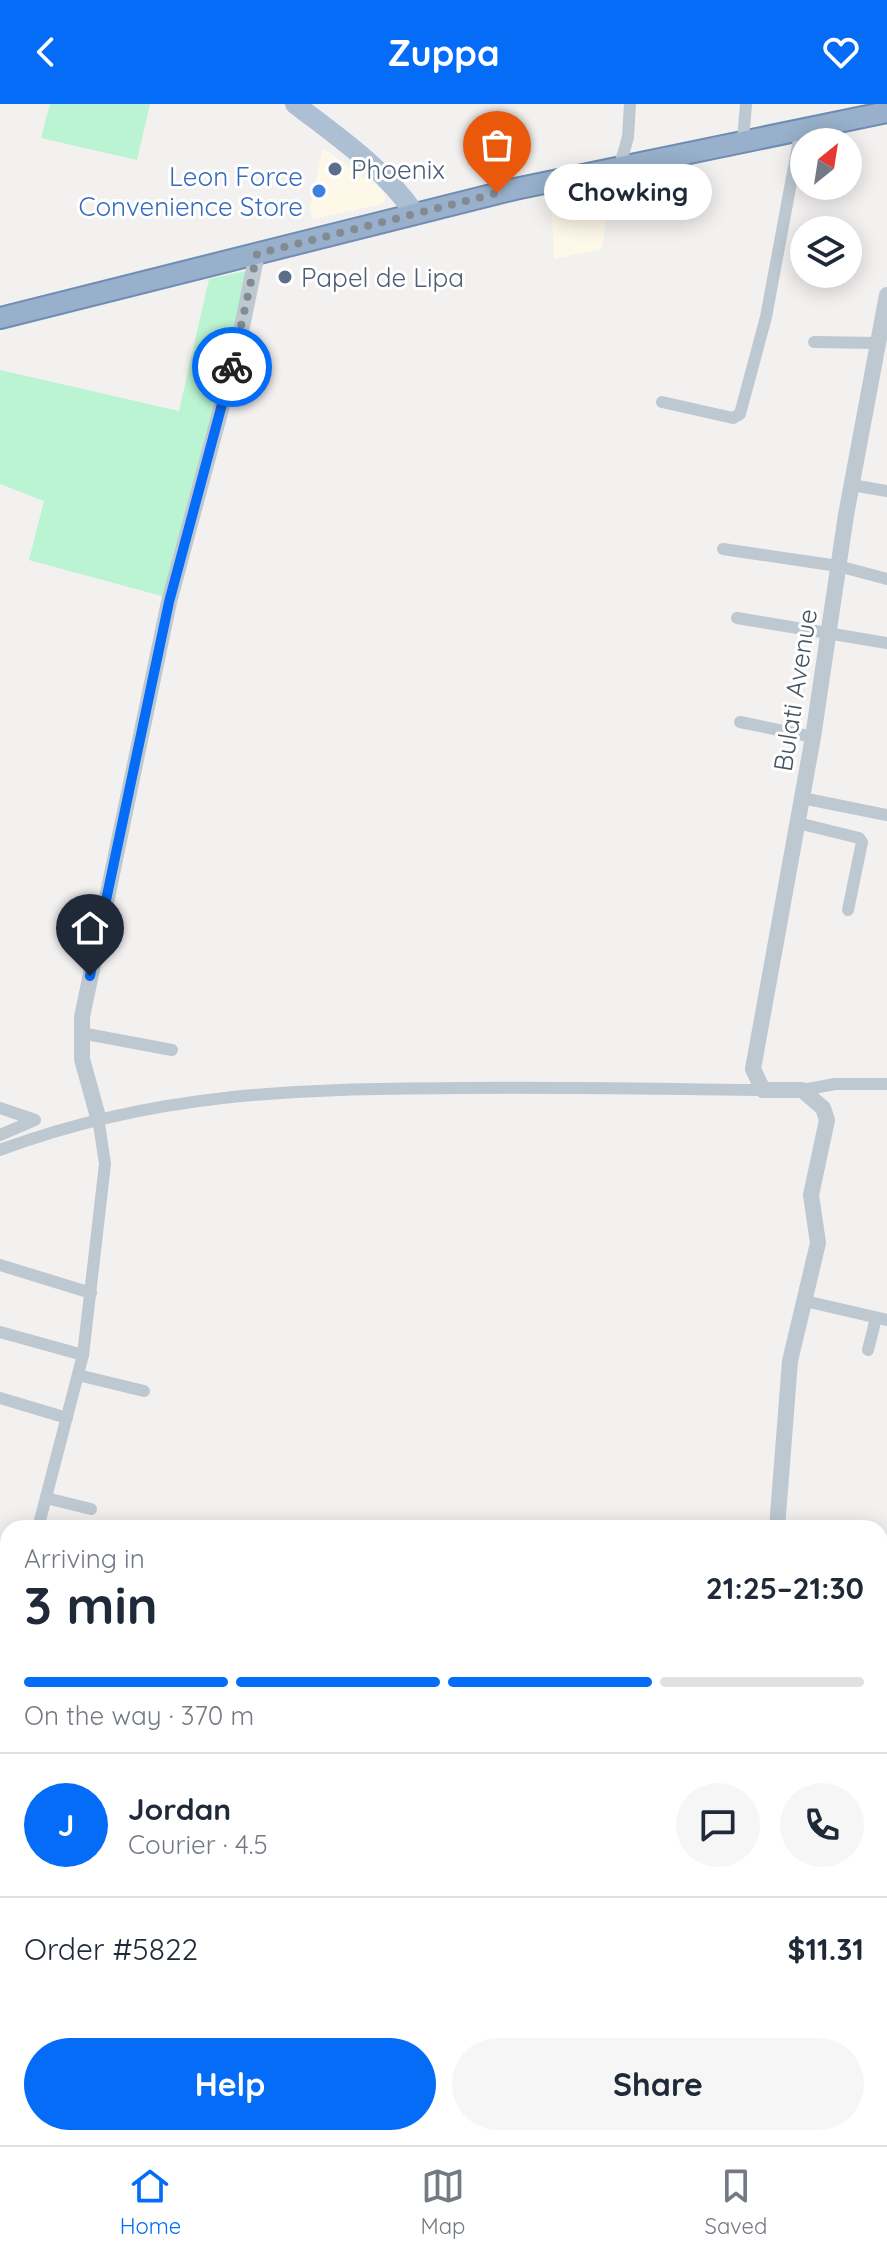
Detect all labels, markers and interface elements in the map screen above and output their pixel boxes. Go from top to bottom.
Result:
icon: back [24,30,68,74]
text: Zuppa [387,30,500,75]
icon: heart [819,30,863,74]
pin [463,111,531,193]
icon: bag [475,123,519,167]
north arrow [790,128,862,200]
map controls [790,128,862,288]
place label: Phoenix [351,153,445,186]
place label: Leon Force Convenience Store [78,160,303,223]
marker: Phoenix [326,160,344,178]
callout: Chowking [545,165,713,221]
text: Chowking [568,175,688,208]
marker: Leon Force Convenience Store [310,182,328,200]
button: layers [790,216,862,288]
place label: Papel de Lipa [301,261,464,294]
marker: Papel de Lipa [276,268,294,286]
courier [192,327,272,407]
icon: bike [210,345,254,389]
street label: Bulati Avenue [766,606,824,774]
pin [56,894,124,976]
icon: home [68,906,112,950]
text: Arriving in [24,1542,145,1575]
text: 21:25–21:30 [706,1569,864,1607]
text: 3 min [24,1572,158,1637]
text: On the way · 370 m [24,1699,254,1732]
button: chat [676,1783,760,1867]
button: phone [780,1783,864,1867]
text: Jordan [128,1790,231,1828]
text: J [58,1806,74,1844]
text: Courier · 4.5 [128,1828,268,1861]
text: Order #5822 [24,1930,198,1968]
text: $11.31 [788,1930,864,1968]
button: Help [24,2038,436,2130]
button: Share [452,2038,864,2130]
tab: Home [120,2164,181,2240]
tab: Map [421,2164,465,2240]
tab: Saved [705,2164,767,2240]

